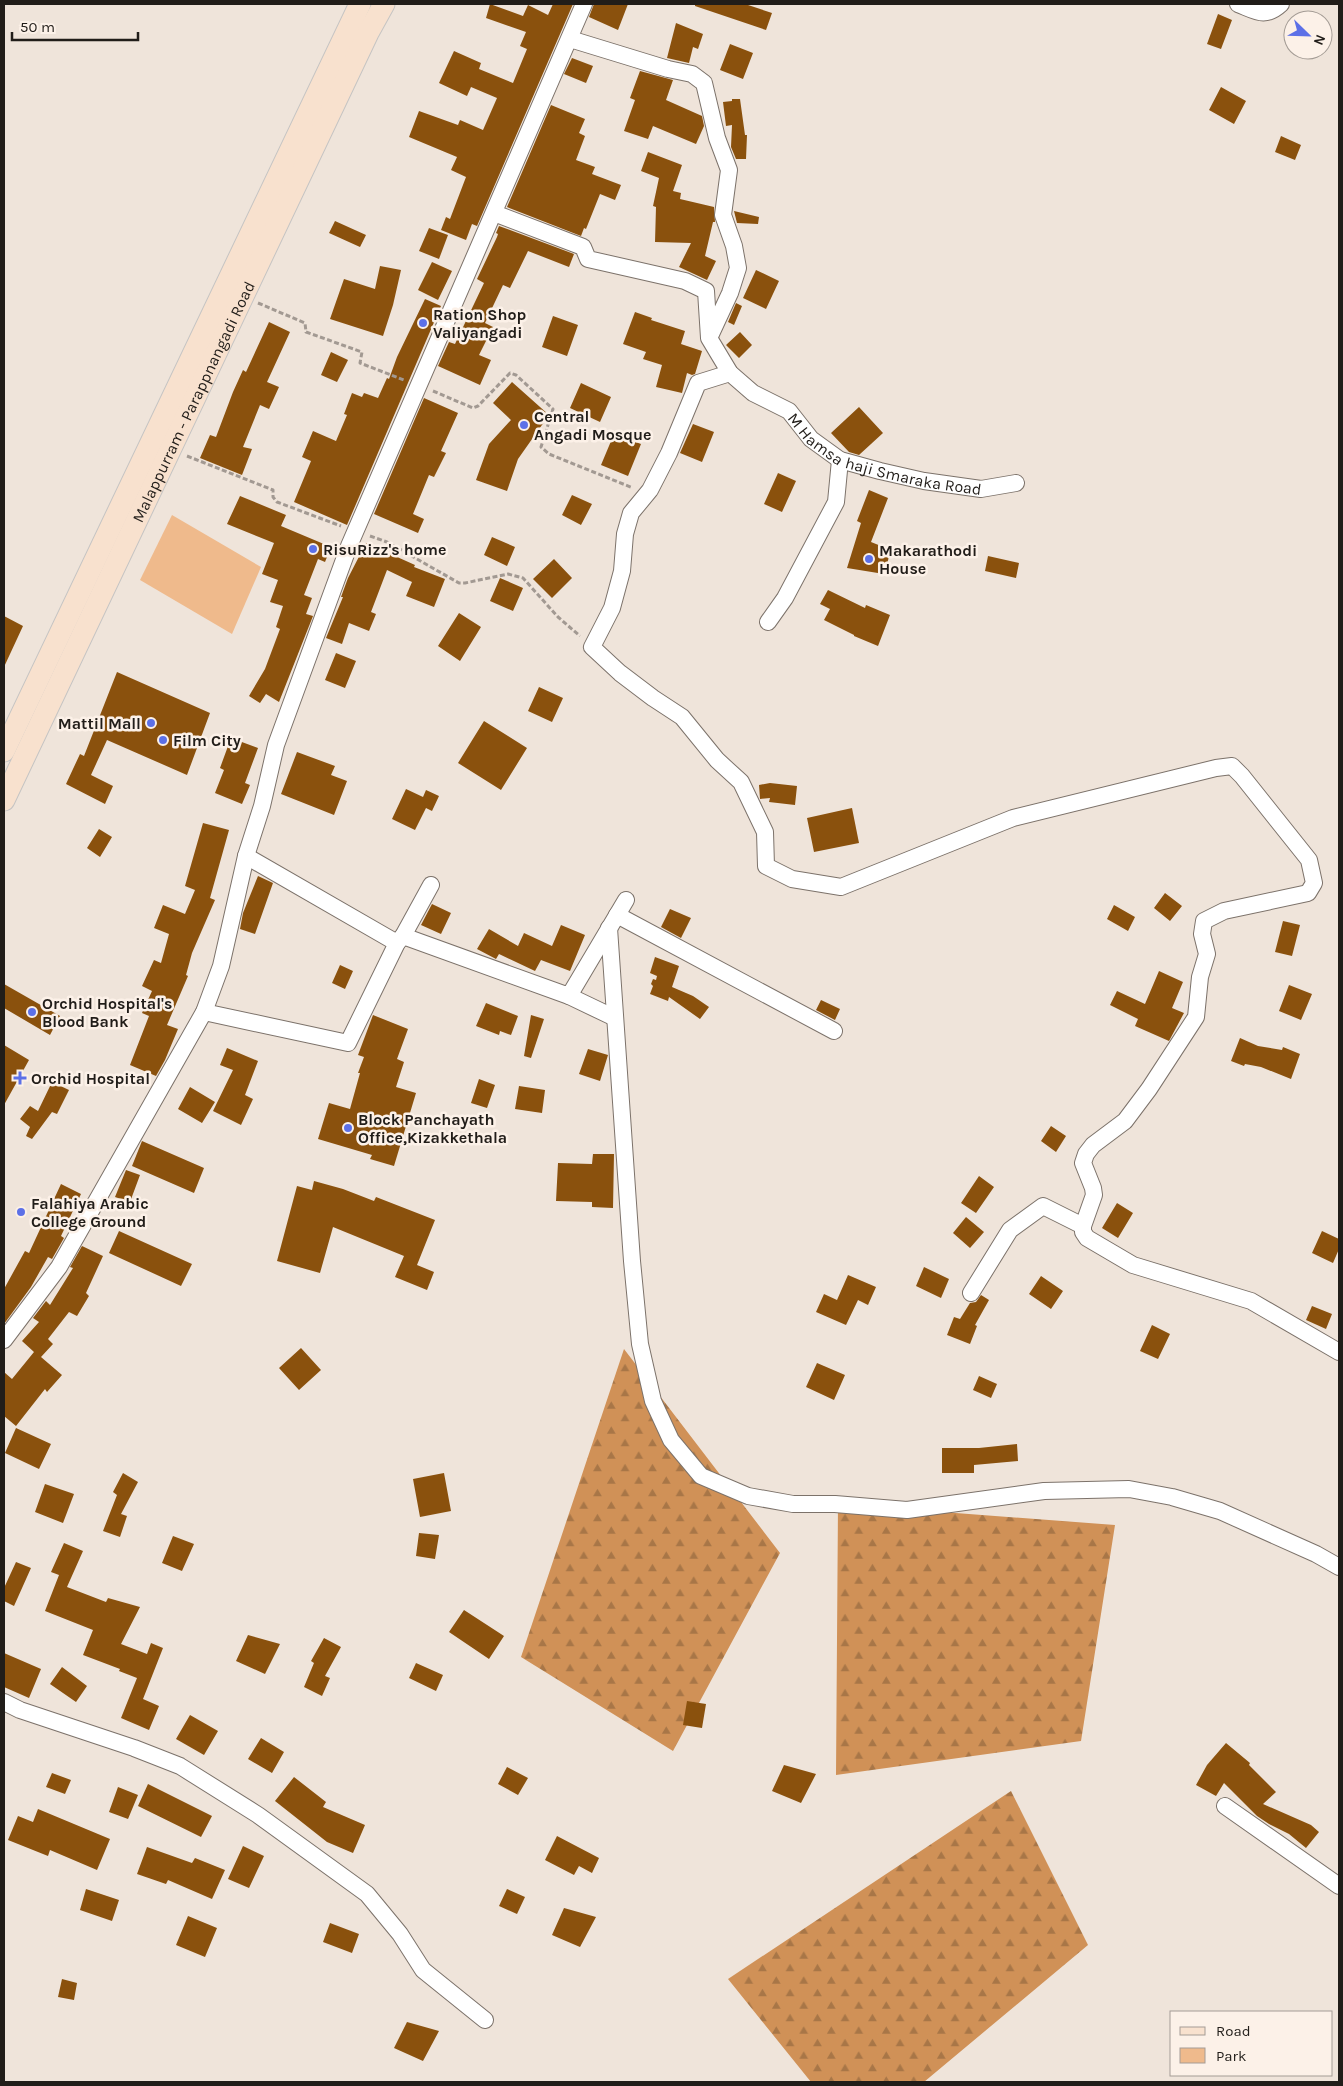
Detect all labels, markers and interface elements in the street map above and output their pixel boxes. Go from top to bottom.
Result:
scale bar [12,10,139,42]
north arrow [1283,10,1333,60]
text: 50 m [20,18,55,36]
text: N [1310,32,1329,48]
street label: Malappurram - Parappnangadi Road [128,278,259,525]
place label: Ration Shop Valiyangadi [433,305,527,342]
marker: Ration Shop Valiyangadi [417,317,429,329]
place label: Central Angadi Mosque [534,407,652,444]
street label: M Hamsa haji Smaraka Road [784,409,983,499]
marker: Central Angadi Mosque [518,419,530,431]
place label: RisuRizz's home [323,540,446,559]
place label: Makarathodi House [879,541,977,578]
marker: RisuRizz's home [307,543,319,555]
marker: Makarathodi House [863,553,875,565]
place label: Mattil Mall [58,714,141,733]
marker: Mattil Mall [145,717,157,729]
place label: Film City [173,731,241,750]
marker: Film City [157,734,169,746]
place label: Orchid Hospital's Blood Bank [42,994,172,1031]
marker: Orchid Hospital's Blood Bank [26,1006,38,1018]
place label: Orchid Hospital [31,1069,150,1088]
marker: Orchid Hospital [13,1071,27,1085]
place label: Block Panchayath Office,Kizakkethala [358,1110,507,1147]
marker: Block Panchayath Office,Kizakkethala [342,1122,354,1134]
place label: Falahiya Arabic College Ground [31,1194,149,1231]
marker: Falahiya Arabic College Ground [15,1206,27,1218]
legend [1170,2011,1333,2076]
text: Road [1216,2022,1251,2040]
text: Park [1216,2047,1246,2065]

